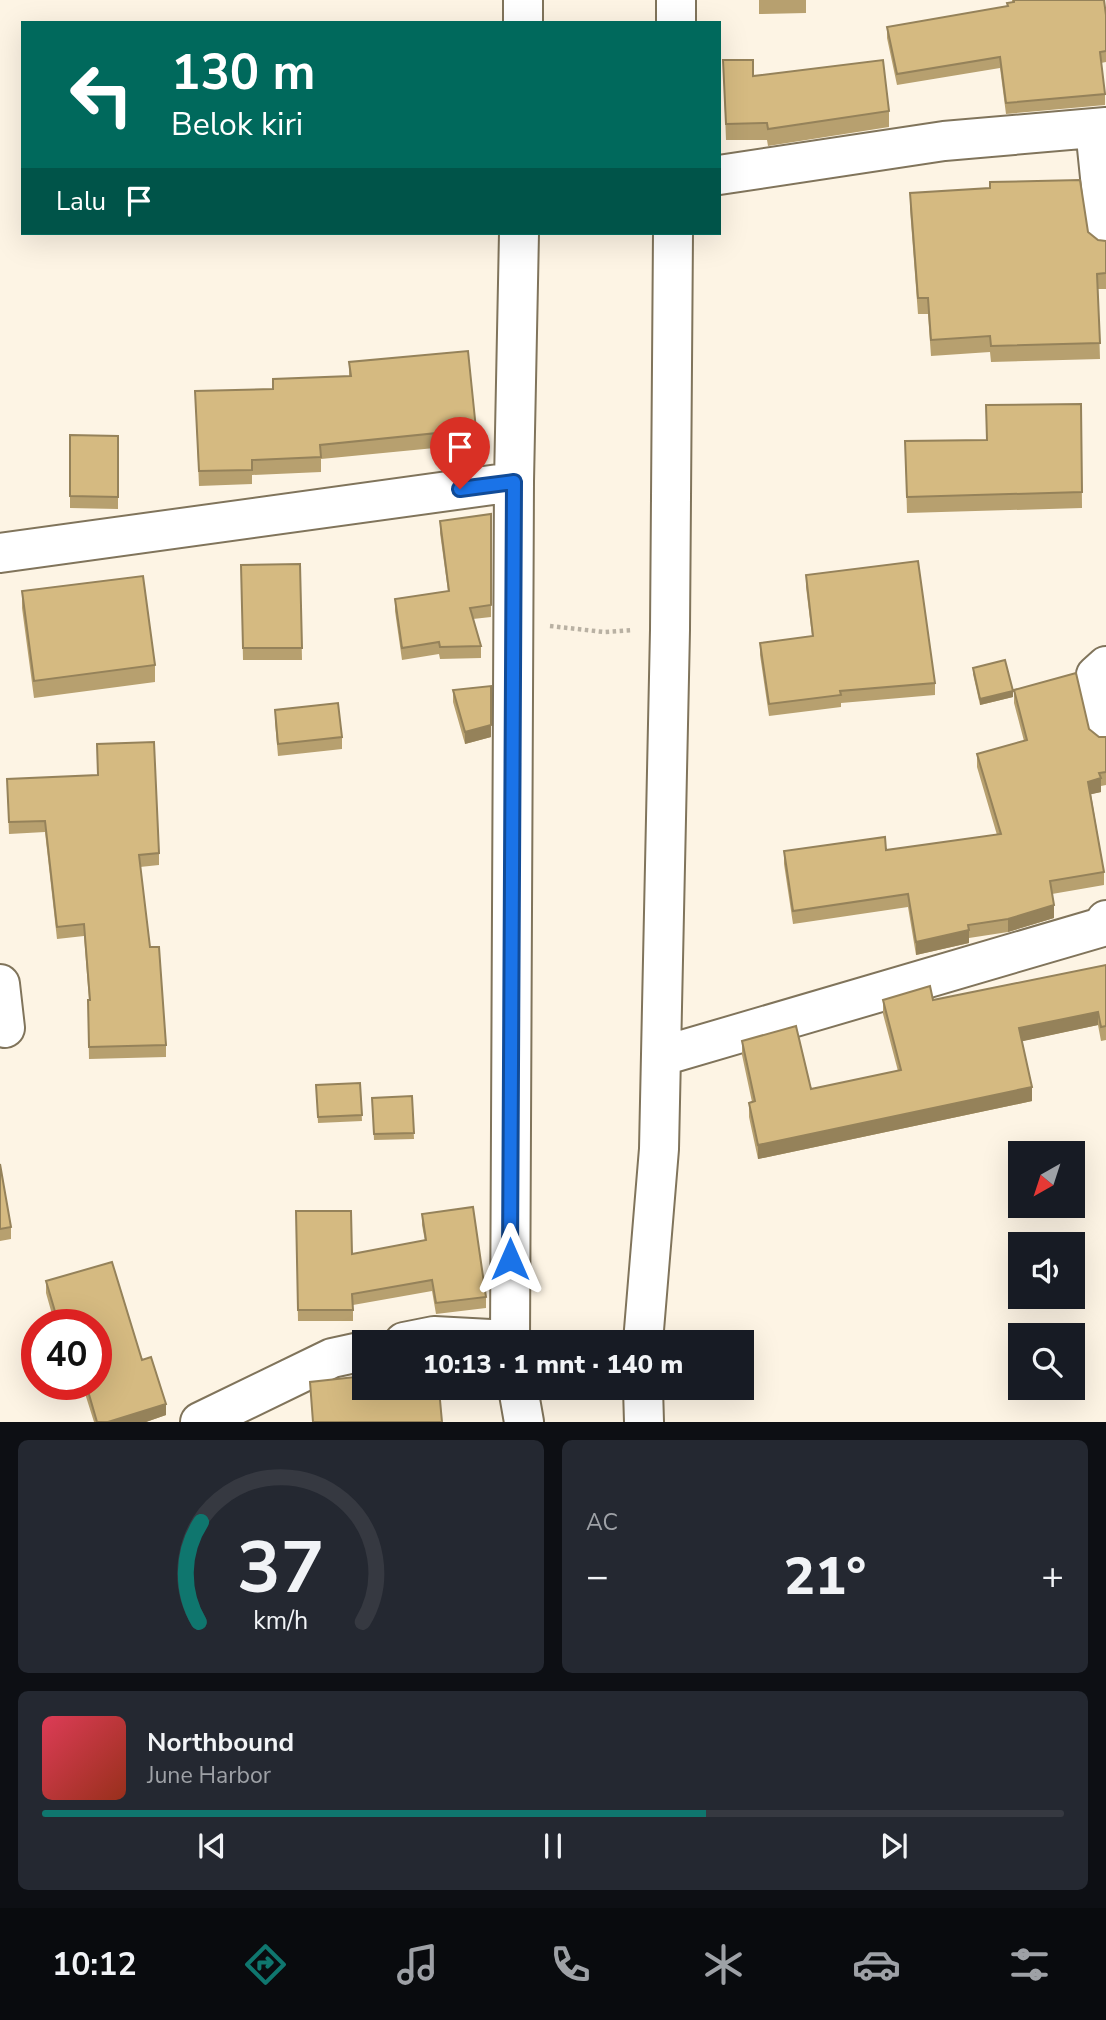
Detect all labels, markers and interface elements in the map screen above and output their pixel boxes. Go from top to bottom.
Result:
text: 130 m [171,39,315,106]
icon: left [56,49,147,140]
text: Belok kiri [171,103,303,146]
icon: arrive [120,182,158,220]
text: Lalu [56,184,106,219]
pin [430,417,490,489]
icon: arrive [441,428,479,466]
north arrow [1008,1141,1085,1218]
map controls [1008,1141,1085,1400]
position arrow [473,1222,547,1296]
button: sound [1008,1232,1085,1309]
speed limit sign: 40 [21,1309,112,1400]
button: search [1008,1323,1085,1400]
text: 10:13 · 1 mnt · 140 m [423,1347,683,1382]
text: AC [586,1507,618,1538]
text: 37 [237,1519,325,1619]
text: 21° [784,1541,866,1612]
text: − [586,1551,609,1602]
text: + [1041,1551,1064,1602]
text: km/h [253,1604,309,1638]
text: Northbound [147,1725,294,1760]
text: June Harbor [147,1760,271,1791]
icon: previous [193,1827,231,1865]
icon: pause [534,1827,572,1865]
icon: next [875,1827,913,1865]
icon: directions [241,1940,290,1989]
icon: music [393,1940,442,1989]
icon: phone [546,1940,595,1989]
icon: climate [699,1940,748,1989]
icon: car [852,1940,901,1989]
icon: filters [1005,1940,1054,1989]
text: 10:12 [52,1943,137,1986]

